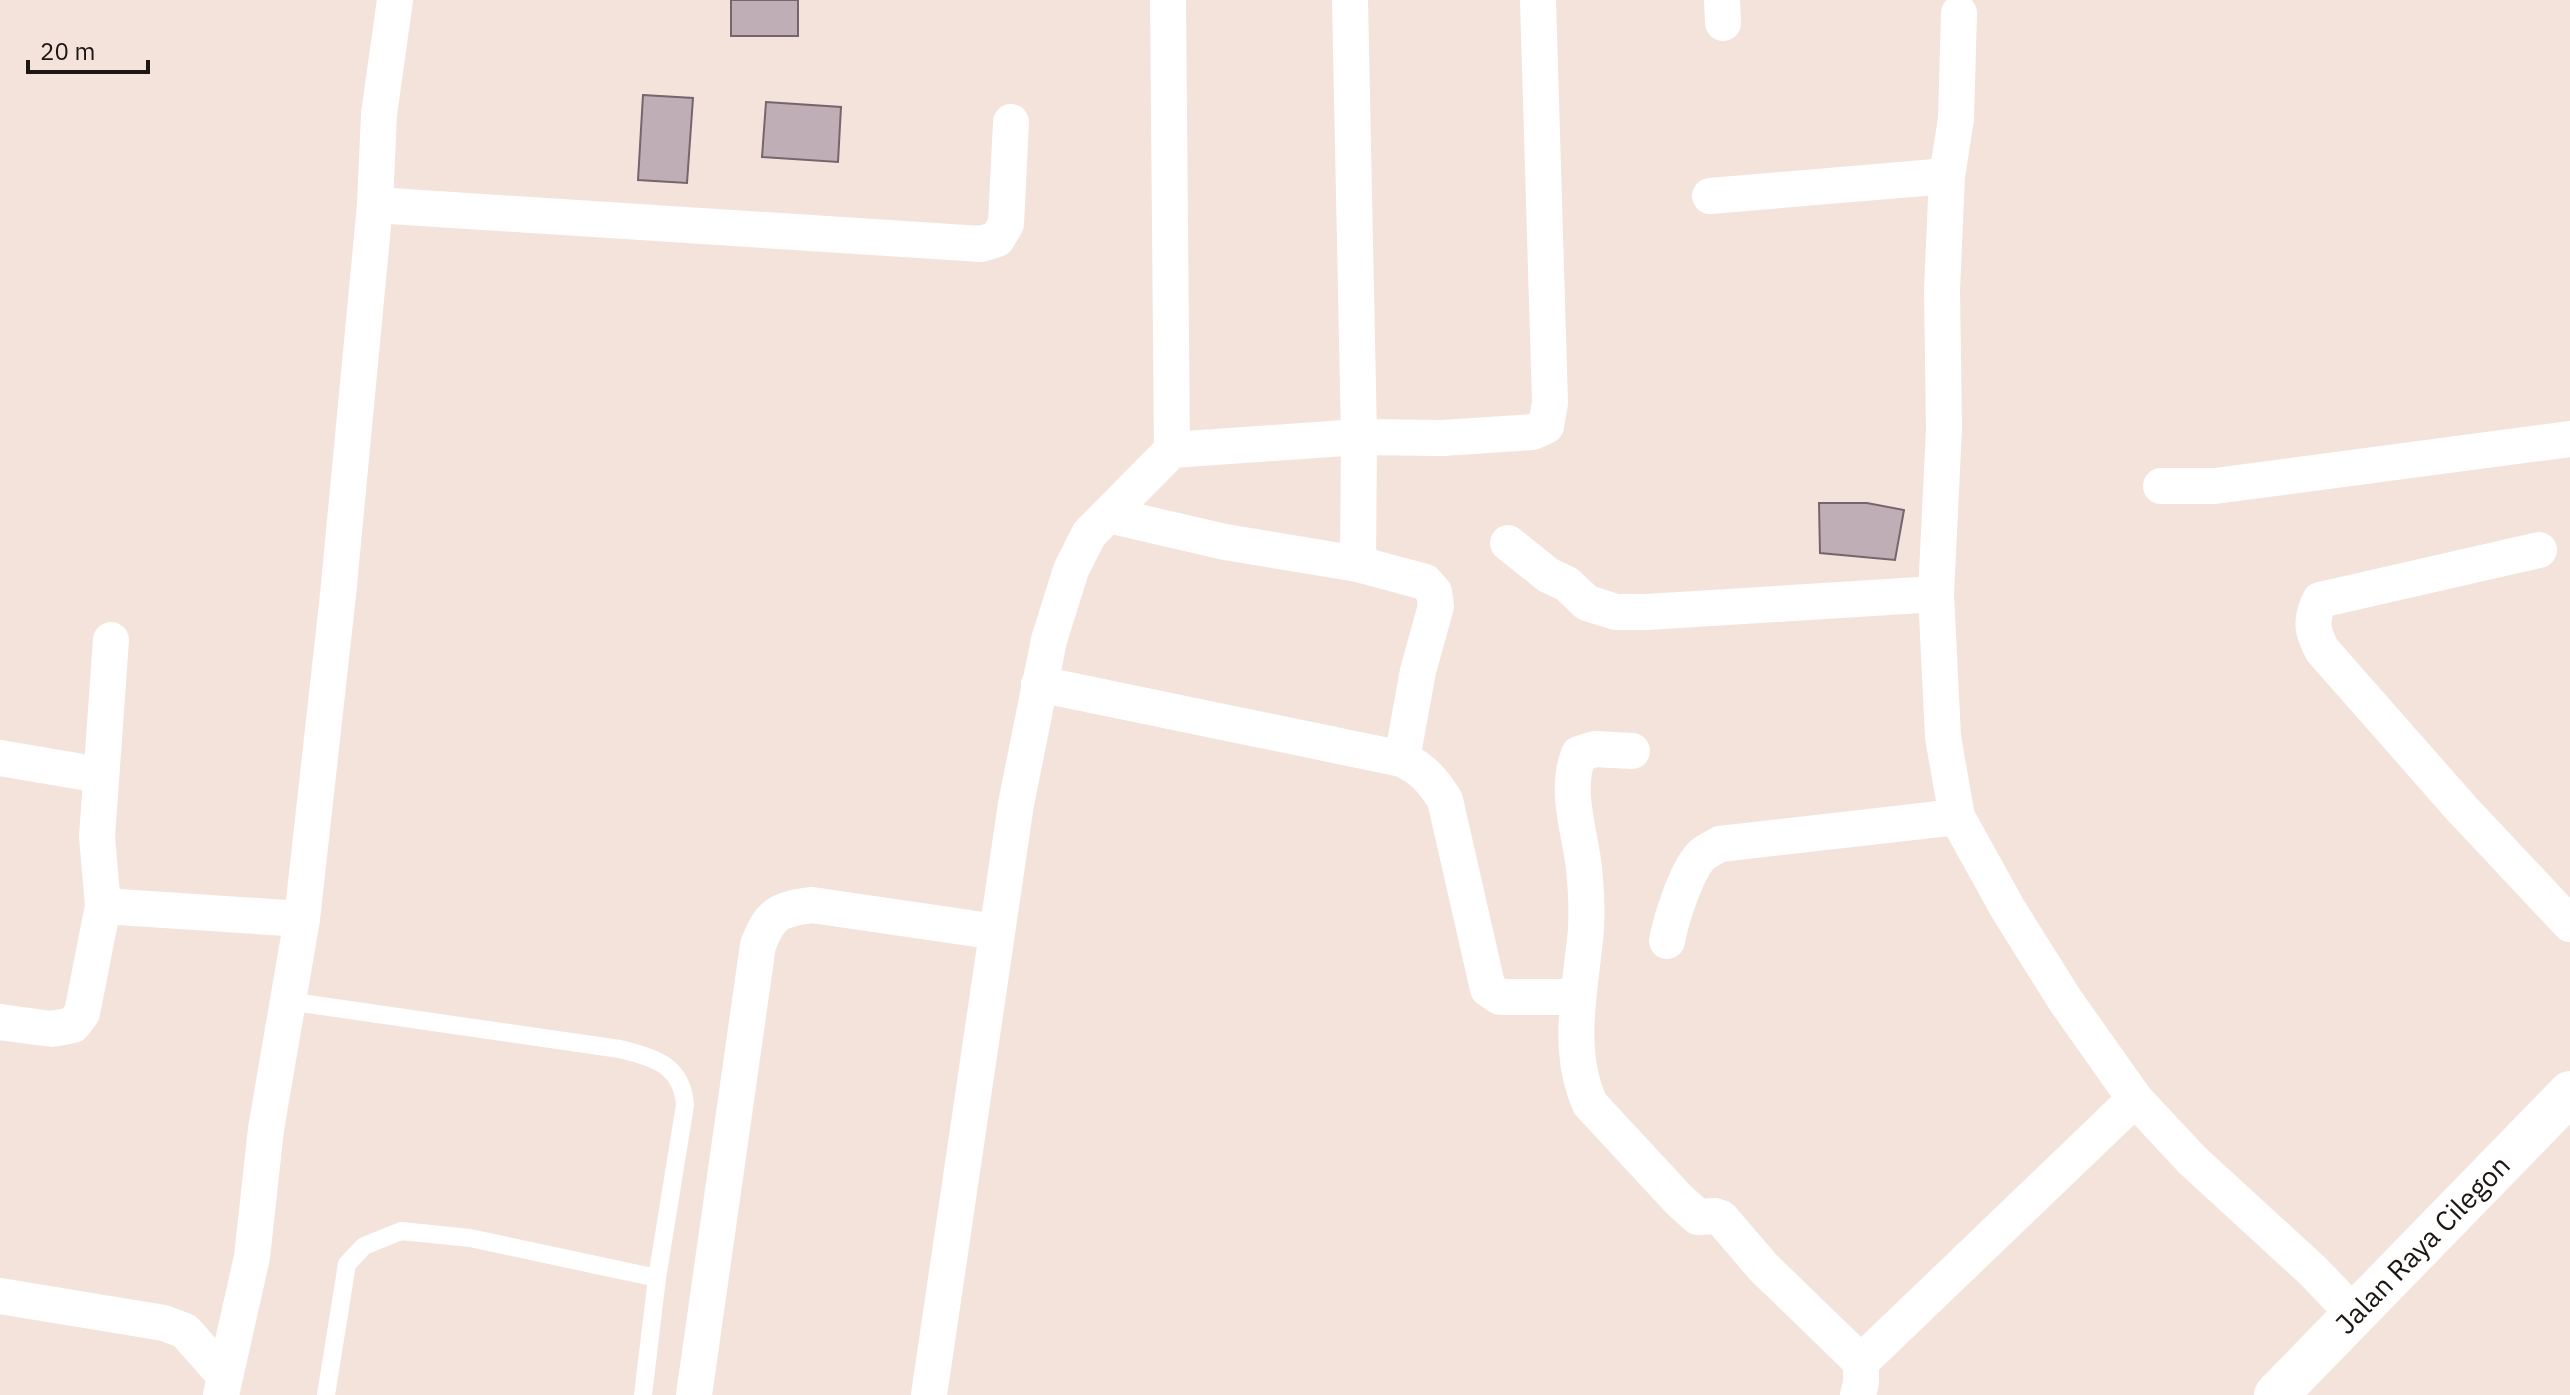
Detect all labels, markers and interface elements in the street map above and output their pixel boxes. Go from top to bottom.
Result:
scale bar [28,24,148,74]
text: 20 m [40,35,95,67]
street label: Jalan Raya Cilegon [2327,1147,2518,1341]

